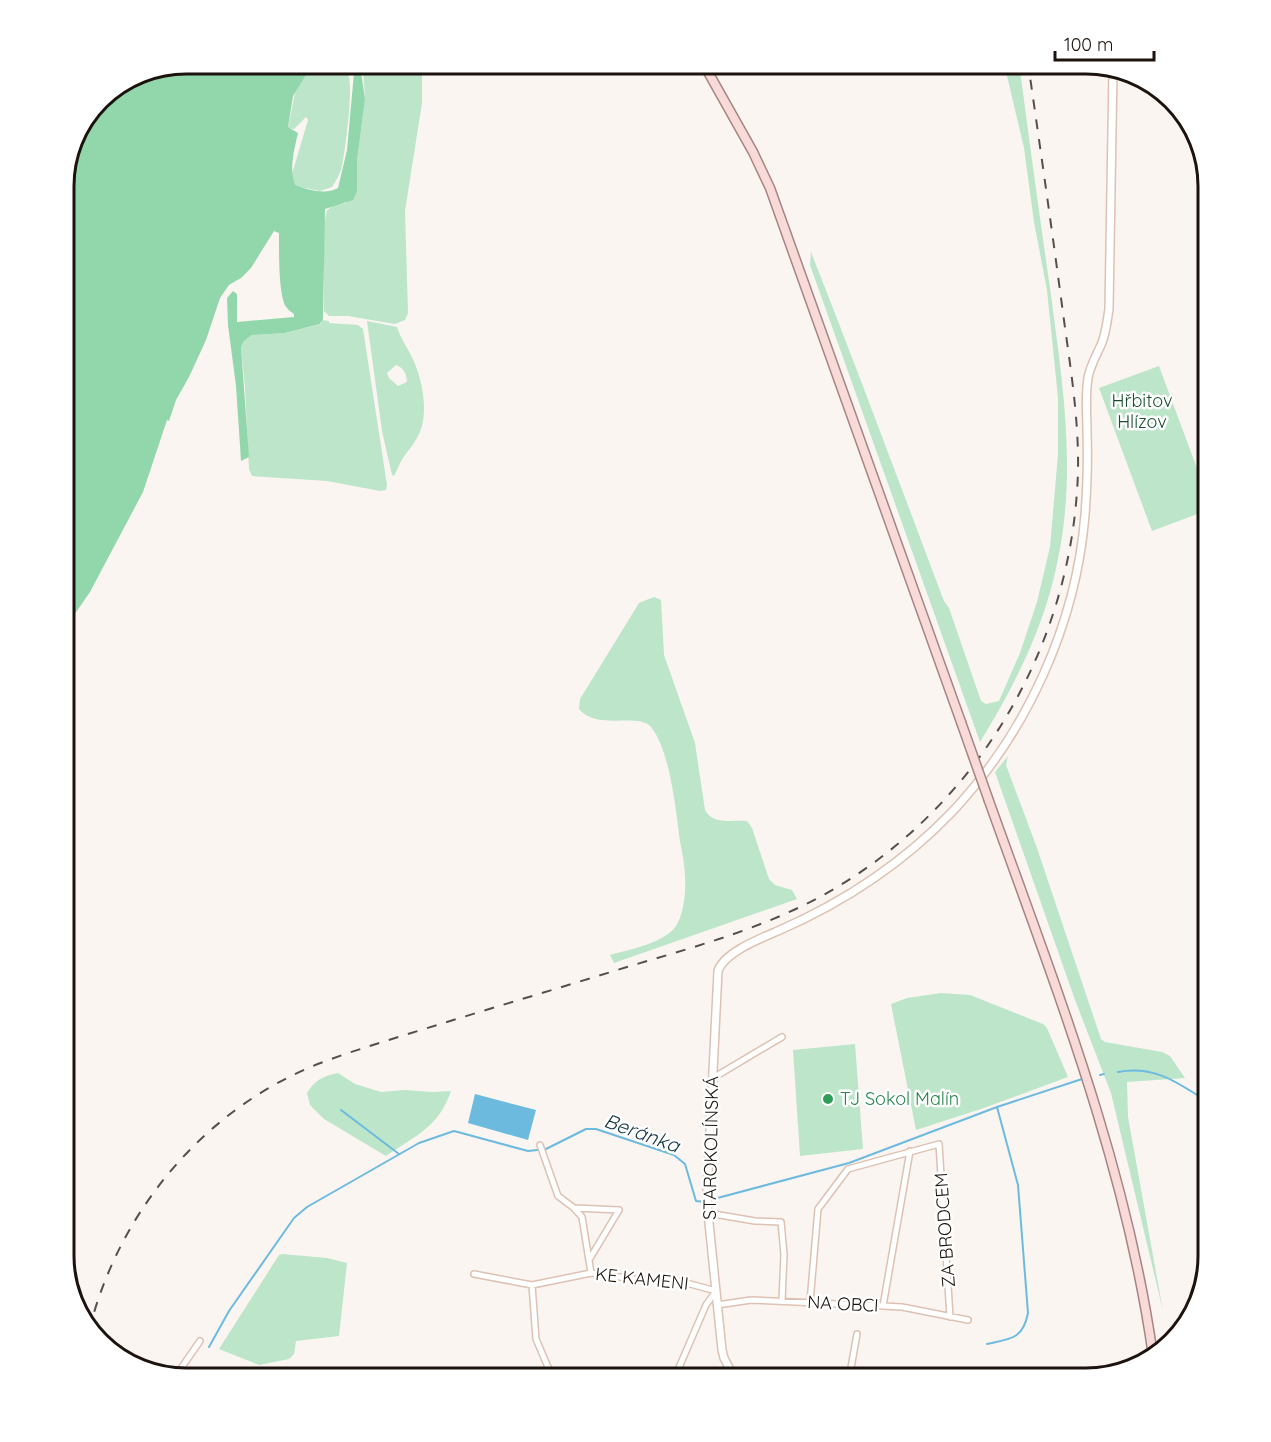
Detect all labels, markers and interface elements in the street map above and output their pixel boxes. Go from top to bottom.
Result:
scale bar [1055,24,1154,62]
text: 100 m [1064,33,1113,56]
park label: Hřbitov Hlízov [1112,389,1172,433]
street label: STAROKOLÍNSKÁ [698,1076,723,1220]
place label: TJ Sokol Malín [840,1087,959,1110]
marker: TJ Sokol Malín [821,1092,835,1106]
water label: Beránka [601,1107,685,1158]
street label: ZA BRODCEM [929,1172,960,1288]
street label: KE KAMENI [594,1262,690,1295]
street label: NA OBCI [807,1290,879,1317]

